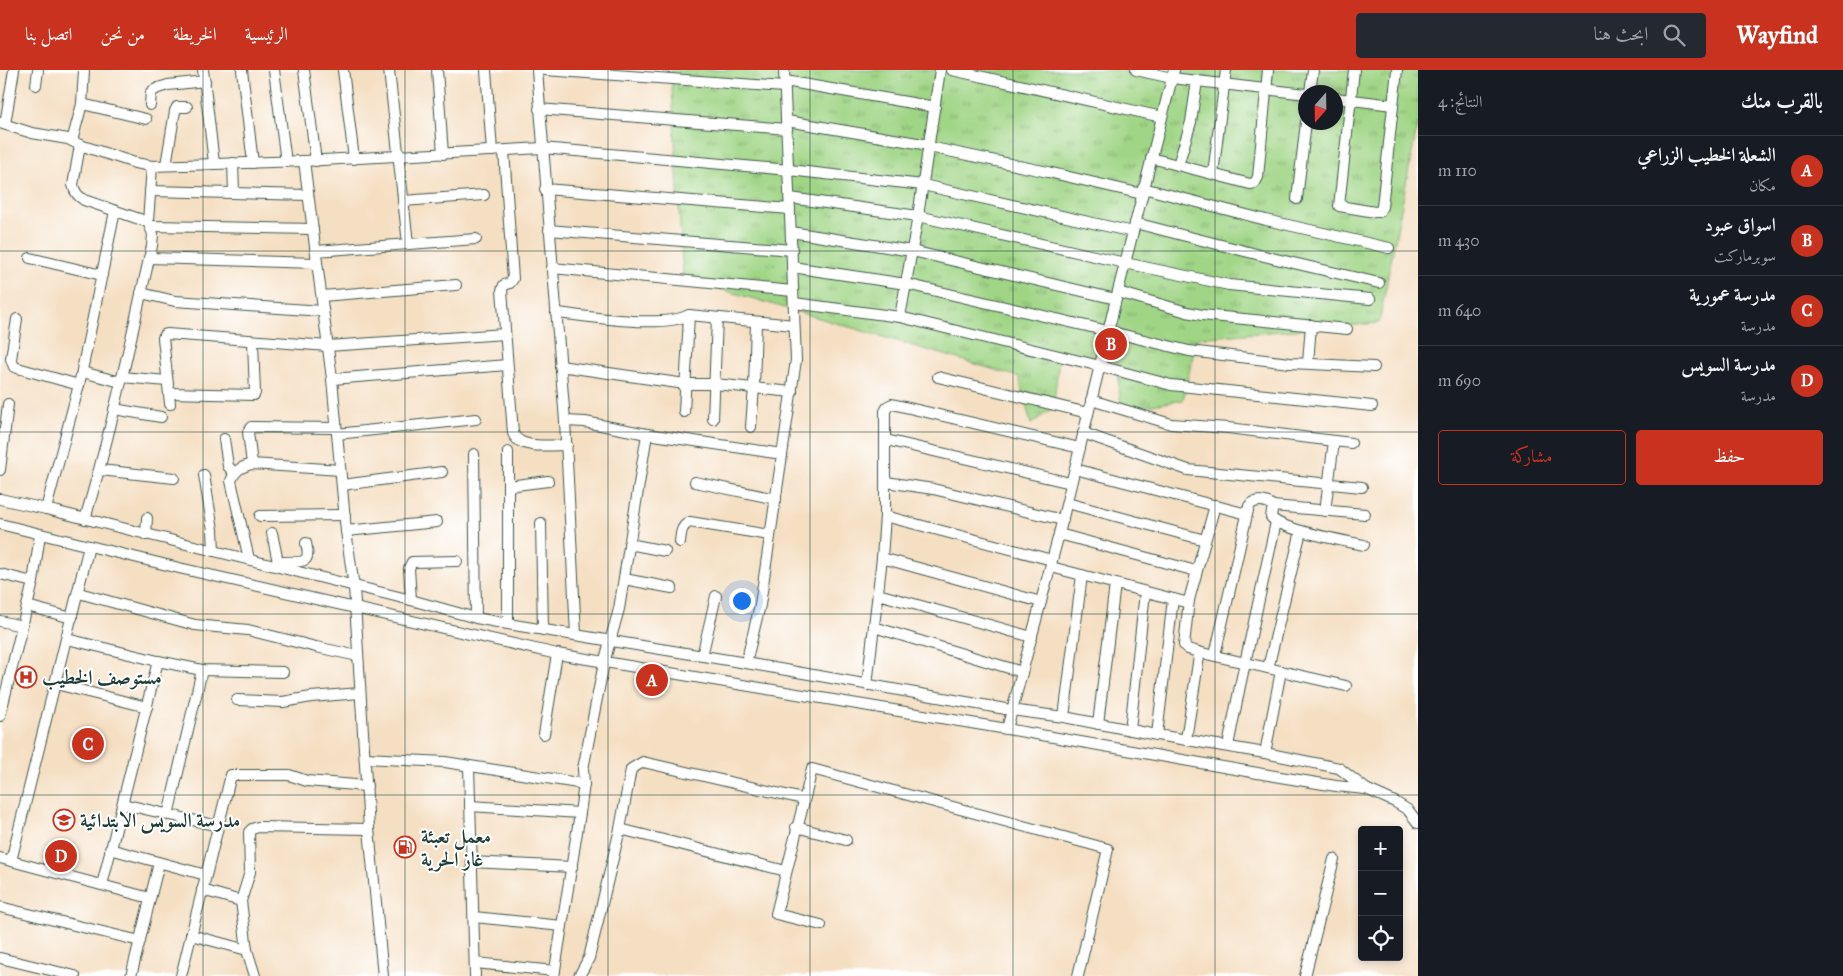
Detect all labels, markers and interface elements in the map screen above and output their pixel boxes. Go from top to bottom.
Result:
search box [1356,13,1706,58]
text: Wayfind [1736,20,1818,50]
icon: search [1660,21,1688,49]
text: ابحث هنا [1594,22,1648,45]
text: اتصل بنا [25,23,72,45]
text: من نحن [100,23,145,45]
text: الخريطة [173,23,217,45]
text: الرئيسية [245,23,288,45]
north arrow [1298,85,1343,130]
text: بالقرب منك [1741,88,1823,114]
text: النتائج: 4 [1438,92,1483,111]
text: الشعلة الخطيب الزراعي [1638,143,1776,166]
text: 110 m [1438,161,1477,180]
text: A [1802,161,1812,180]
text: مكان [1749,176,1776,195]
text: اسواق عبود [1704,213,1776,236]
text: 430 m [1438,231,1480,250]
text: B [1802,231,1812,250]
text: سوبرماركت [1714,246,1776,265]
text: مدرسة عمورية [1689,283,1776,306]
text: 640 m [1438,301,1481,320]
text: C [1802,301,1812,320]
text: مدرسة [1741,316,1776,335]
pin: B [1095,325,1127,363]
text: مدرسة السويس [1681,353,1776,376]
text: 690 m [1438,371,1481,390]
text: D [1801,371,1813,390]
text: مدرسة [1741,386,1776,405]
button: مشاركة [1438,430,1626,485]
button: حفظ [1636,430,1823,485]
your location [729,588,755,614]
pin: A [636,661,668,699]
hospital icon: مستوصف الخطيب [14,665,38,689]
place label: مستوصف الخطيب [42,665,162,690]
pin: C [72,725,104,763]
school or university icon: مدرسة السويس الابتدائية [52,808,76,832]
place label: مدرسة السويس الابتدائية [80,808,240,834]
place label: معمل تعبئة غاز الحرية [421,824,491,872]
map controls [1358,826,1403,961]
button: + [1358,826,1403,871]
fuel station icon: معمل تعبئة غاز الحرية [393,835,417,859]
pin: D [45,837,77,875]
button: − [1358,871,1403,916]
button: locate [1358,916,1403,961]

